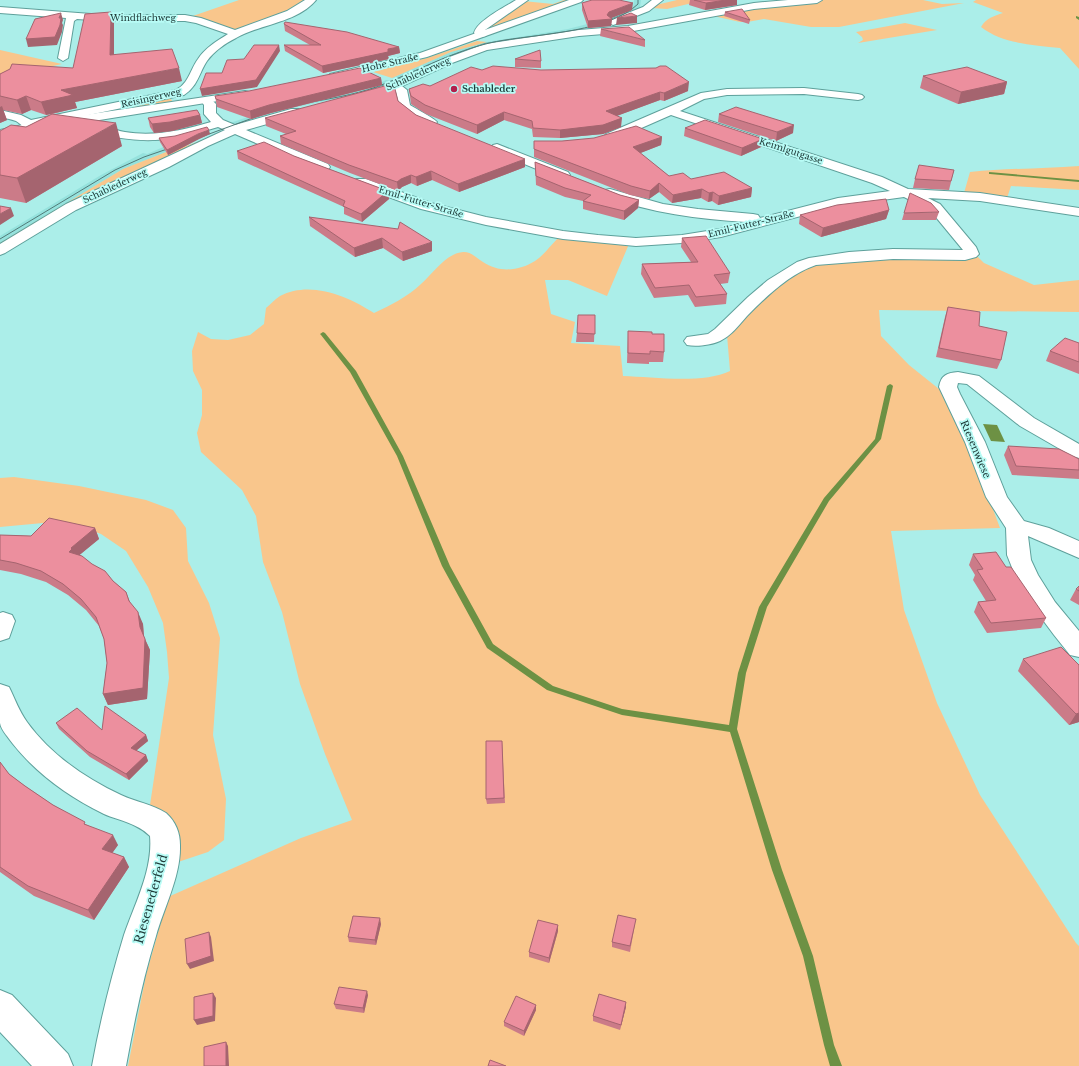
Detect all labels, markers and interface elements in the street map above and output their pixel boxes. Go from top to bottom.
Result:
street label: Windflachweg [109,12,177,23]
street label: Hohe Straße [361,51,419,74]
street label: Schablederweg [384,54,452,93]
place label: Schableder [462,83,516,94]
marker: Schableder [449,84,459,94]
street label: Reisingerweg [120,85,183,110]
street label: Keimlgutgasse [758,135,824,166]
street label: Schablederweg [81,166,149,205]
street label: Emil-Futter-Straße [377,183,465,220]
street label: Emil-Futter-Straße [707,208,795,240]
street label: Riesenwiese [957,418,994,480]
street label: Riesenederfeld [131,852,170,945]

